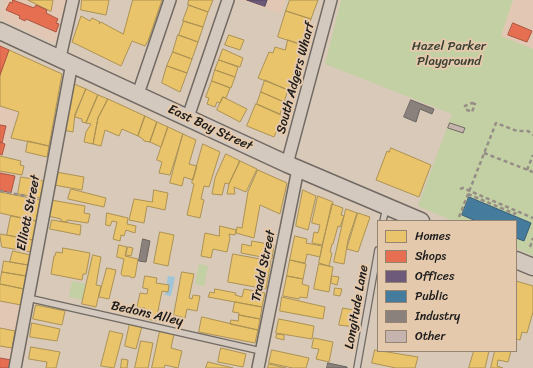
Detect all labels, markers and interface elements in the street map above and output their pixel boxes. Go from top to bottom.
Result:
street label: South Adgers Wharf [274,20,318,136]
park label: Hazel Parker Playground [412,39,486,70]
street label: East Bay Street [165,102,255,154]
street label: Elliott Street [14,174,44,252]
legend [377,220,517,352]
text: Homes [415,225,451,247]
street label: Tradd Street [249,229,279,303]
text: Shops [415,245,446,267]
street label: Longitude Lane [342,264,372,350]
text: Offices [415,265,454,287]
text: Public [415,285,448,307]
street label: Bedons Alley [110,298,184,330]
text: Industry [415,305,460,327]
text: Other [415,325,445,347]

